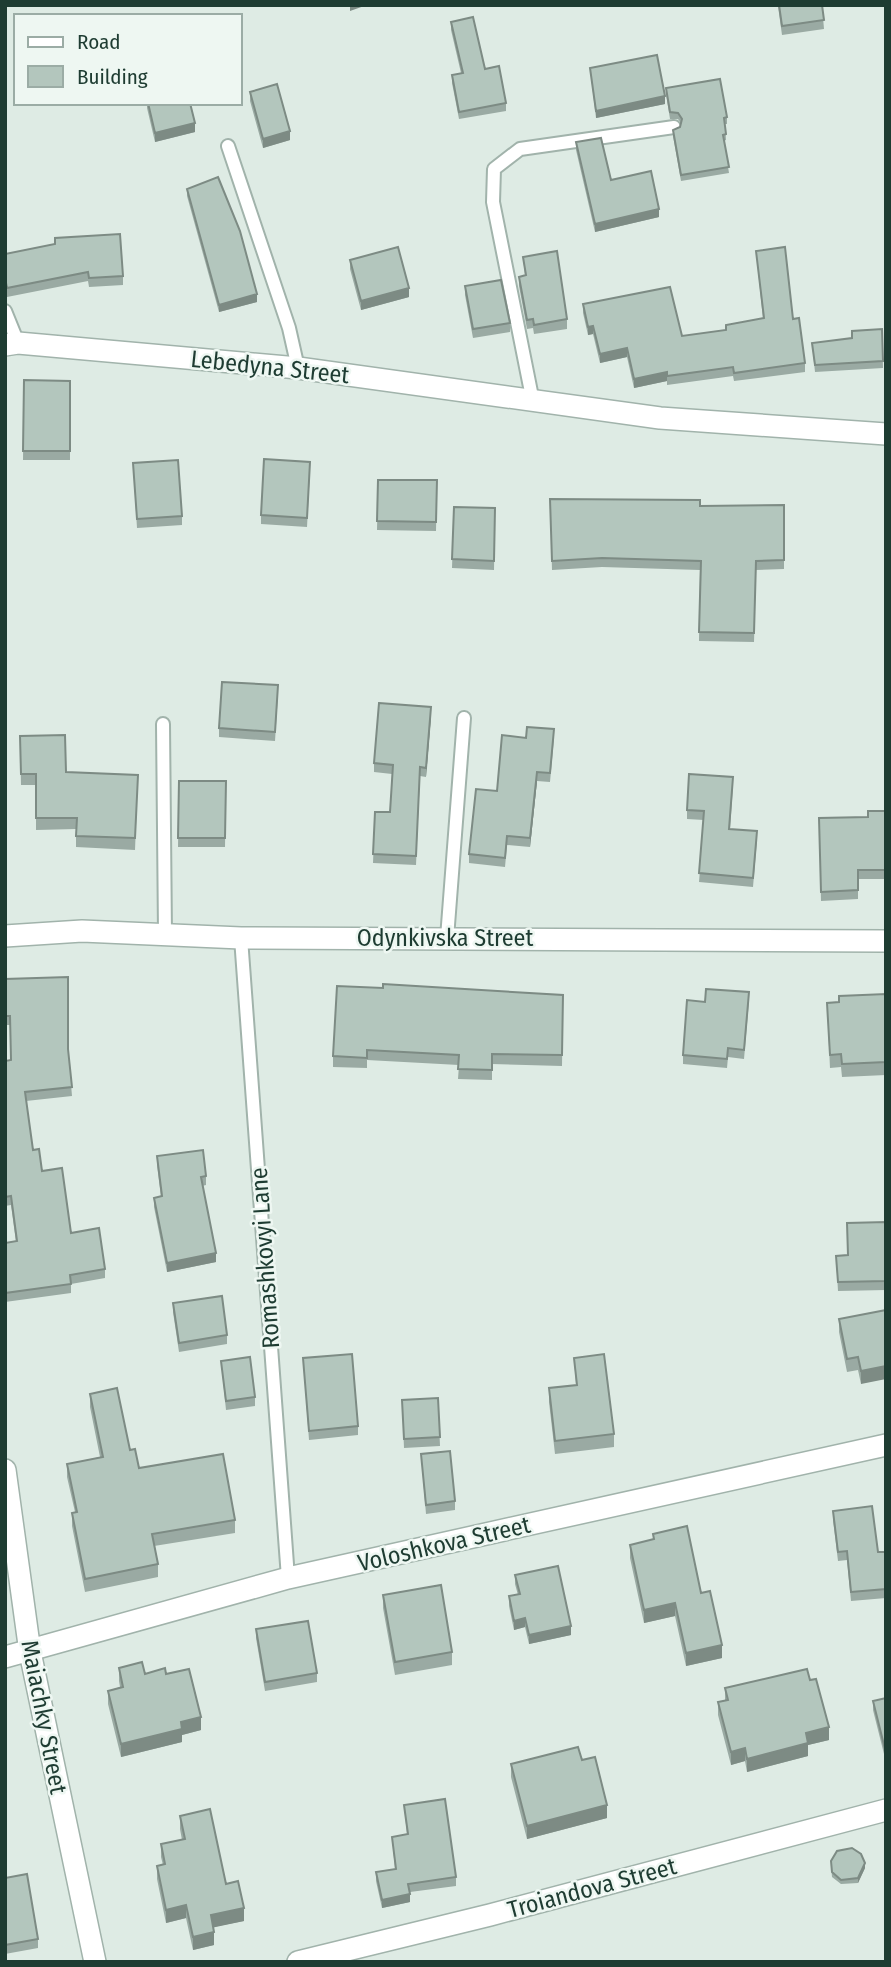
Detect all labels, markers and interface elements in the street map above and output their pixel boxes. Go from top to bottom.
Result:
legend [14,14,242,105]
text: Road [77,29,121,55]
text: Building [77,64,148,90]
street label: Lebedyna Street [189,345,351,389]
street label: Odynkivska Street [357,924,533,952]
street label: Romashkovyi Lane [245,1166,285,1350]
street label: Voloshkova Street [355,1511,533,1577]
street label: Maiachky Street [15,1638,73,1796]
street label: Troiandova Street [505,1852,679,1924]

